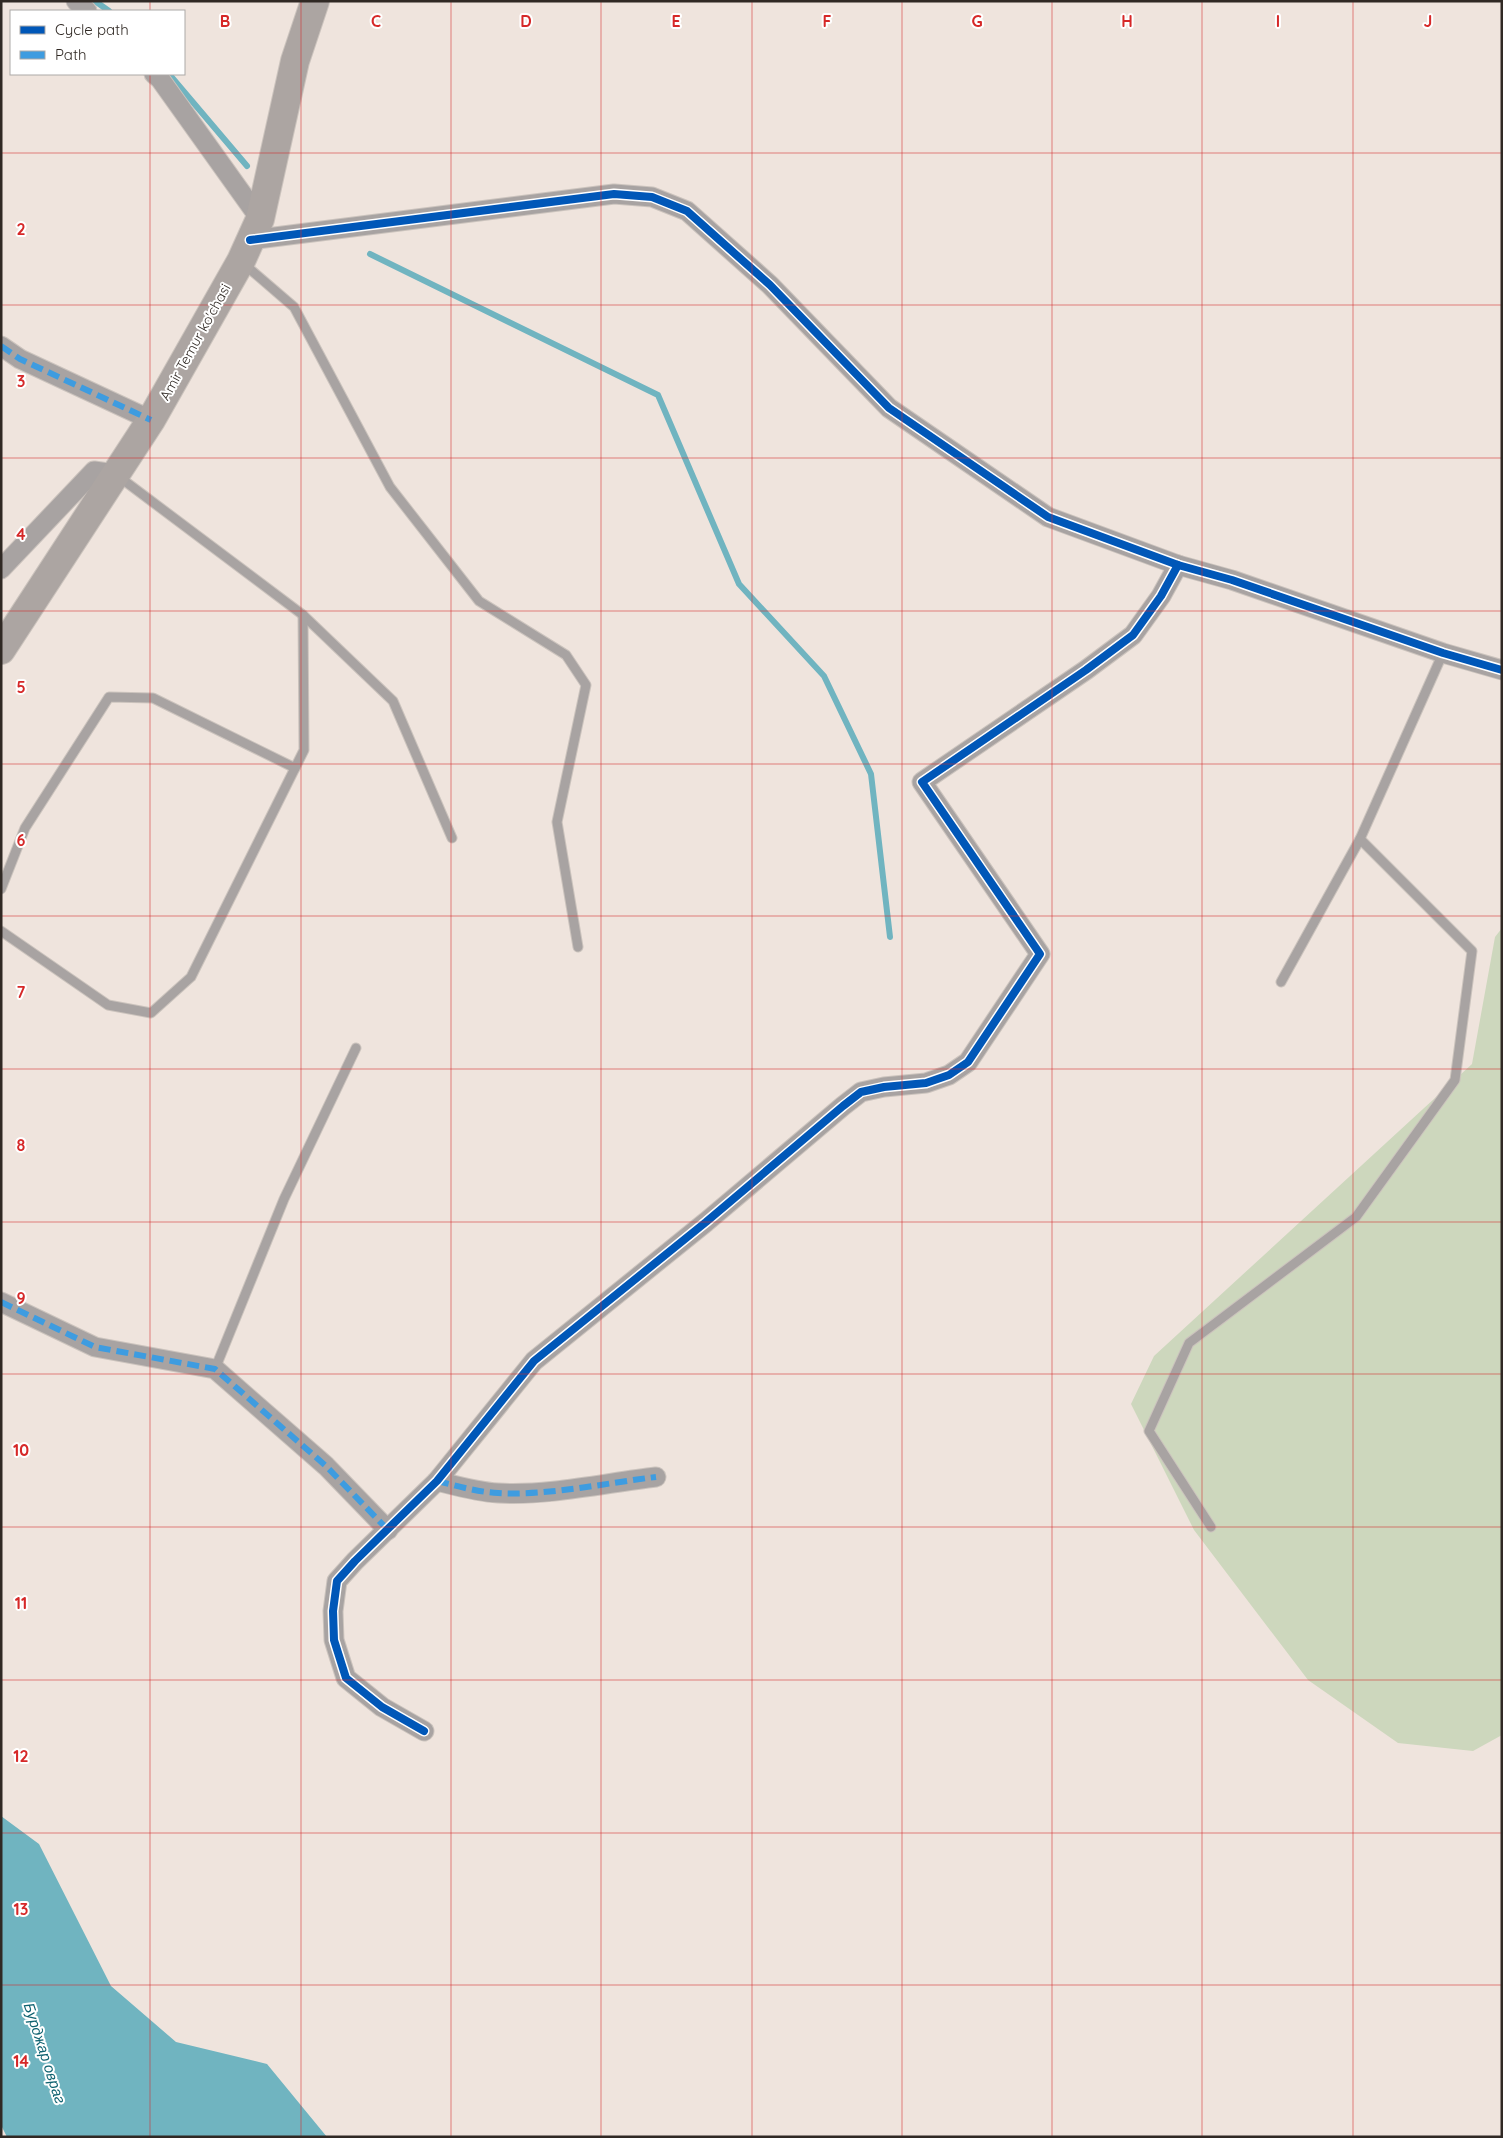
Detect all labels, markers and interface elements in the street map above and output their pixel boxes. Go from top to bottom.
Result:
legend [10,10,185,75]
text: B [220,11,230,31]
text: C [371,11,381,31]
text: D [520,11,532,31]
text: E [671,11,681,31]
text: F [823,11,832,31]
text: G [971,11,983,31]
text: H [1121,11,1133,31]
text: I [1276,11,1280,31]
text: J [1424,11,1432,31]
text: Cycle path [55,20,129,39]
text: Path [55,45,87,64]
text: 2 [16,219,26,239]
street label: Amir Temur ko'chasi [156,281,234,403]
text: 3 [17,371,25,391]
text: 4 [16,524,26,544]
text: 5 [16,677,26,697]
text: 6 [17,830,26,850]
text: 7 [17,982,26,1002]
text: 8 [17,1135,26,1155]
text: 9 [16,1288,26,1308]
text: 10 [13,1440,29,1460]
text: 11 [15,1593,27,1613]
text: 12 [13,1746,29,1766]
text: 13 [14,1899,28,1919]
water label: Бурджар овраг [20,2000,70,2106]
text: 14 [13,2051,29,2071]

